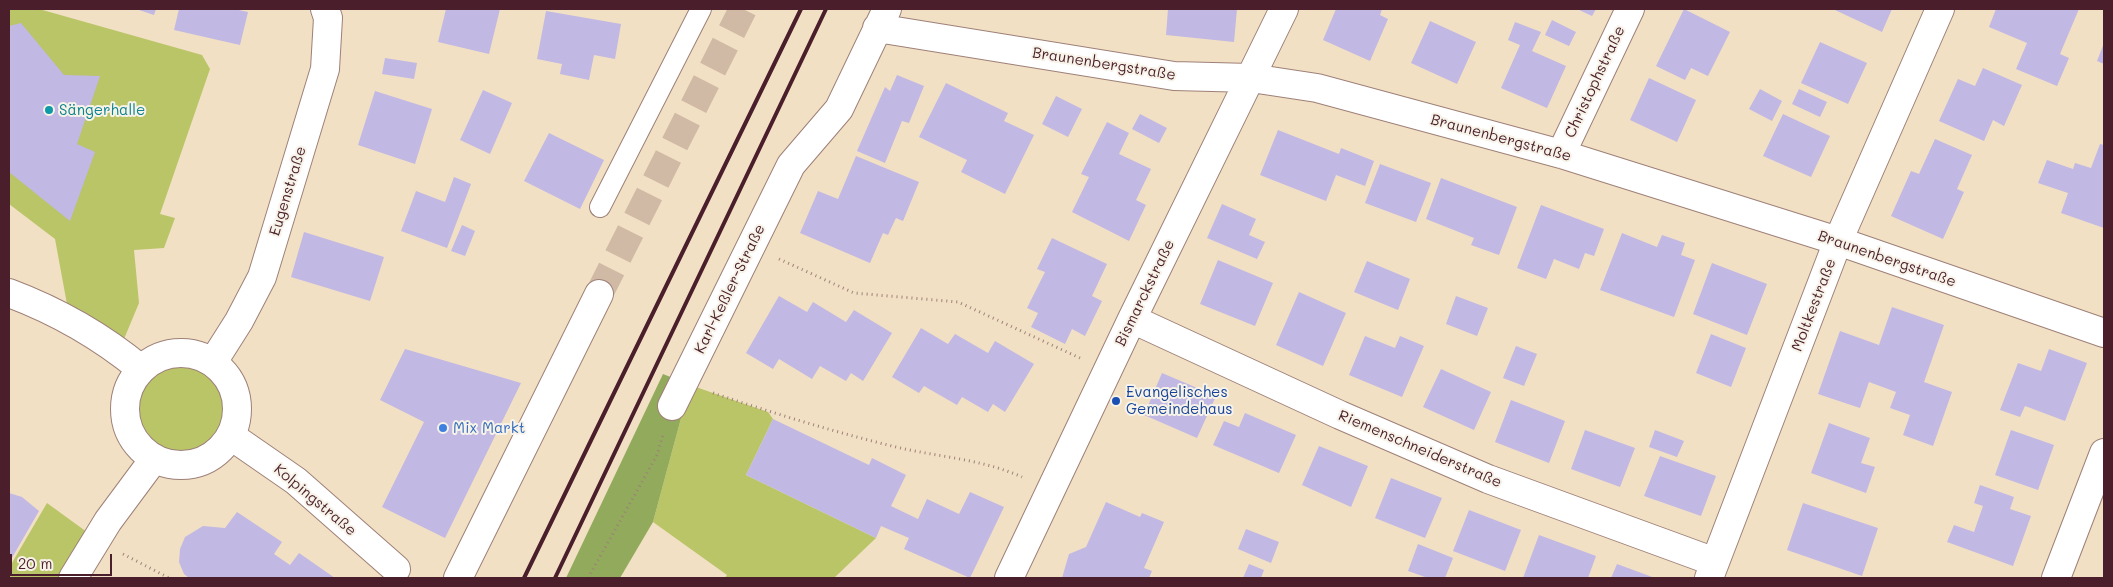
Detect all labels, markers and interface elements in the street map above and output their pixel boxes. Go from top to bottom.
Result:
street label: Christophstraße [1561,23,1629,141]
street label: Braunenbergstraße [1031,44,1177,84]
place label: Sängerhalle [59,101,145,119]
marker: Sängerhalle [43,104,55,116]
street label: Braunenbergstraße [1429,111,1573,165]
street label: Eugenstraße [266,144,310,238]
street label: Karl-Keßler-Straße [691,221,769,357]
street label: Braunenbergstraße [1816,227,1958,291]
street label: Bismarckstraße [1111,237,1179,349]
street label: Moltkestraße [1788,256,1840,354]
place label: Evangelisches Gemeindehaus [1126,383,1233,418]
marker: Evangelisches Gemeindehaus [1110,395,1122,407]
street label: Riemenschneiderstraße [1336,406,1504,492]
place label: Mix Markt [453,419,525,437]
marker: Mix Markt [437,422,449,434]
street label: Kolpingstraße [270,460,360,540]
scale bar [12,544,115,576]
text: 20 m [18,553,52,573]

